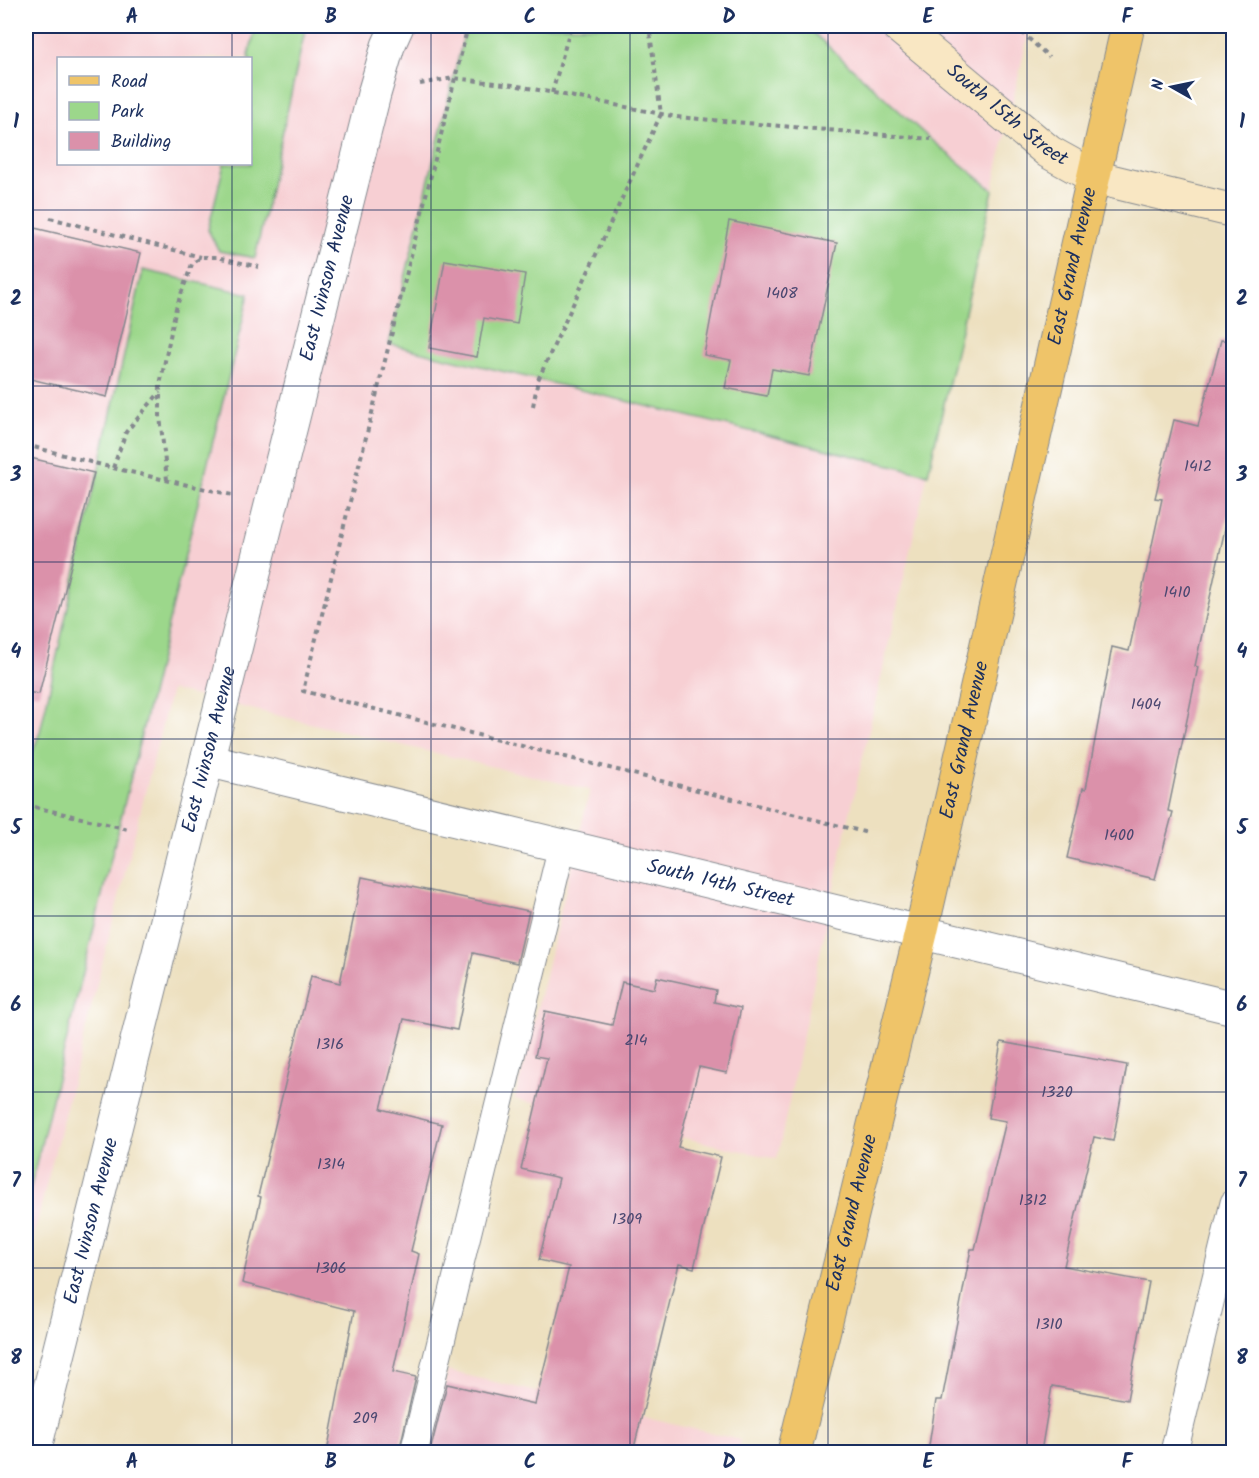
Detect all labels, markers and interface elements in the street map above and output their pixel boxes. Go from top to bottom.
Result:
text: A [126,2,138,34]
text: B [325,2,337,34]
text: C [524,2,536,34]
text: D [722,2,736,34]
text: E [922,2,934,34]
text: F [1122,2,1134,34]
street label: South 15th Street [938,56,1074,176]
legend [57,57,252,165]
north arrow [1142,57,1202,117]
text: Road [111,68,148,97]
text: N [1146,78,1172,92]
text: Park [111,98,144,127]
text: 1 [13,107,19,139]
text: 1 [1239,107,1245,139]
text: Building [111,128,171,157]
street label: East Grand Avenue [1040,184,1107,349]
street label: East Ivinson Avenue [292,192,364,365]
house number: 1408 [766,281,798,306]
text: 2 [10,284,22,316]
text: 2 [1236,284,1248,316]
house number: 1412 [1184,454,1212,479]
text: 3 [10,460,22,492]
text: 3 [1236,460,1248,492]
house number: 1410 [1164,580,1190,605]
text: 4 [11,637,22,669]
text: 4 [1237,637,1248,669]
street label: East Grand Avenue [931,658,999,822]
street label: East Ivinson Avenue [174,663,246,836]
house number: 1404 [1131,692,1162,717]
text: 5 [10,813,23,845]
text: 5 [1236,813,1249,845]
house number: 1400 [1104,823,1134,848]
street label: South 14th Street [643,851,797,917]
text: 6 [11,990,22,1022]
text: 6 [1237,990,1248,1022]
house number: 214 [624,1028,648,1053]
house number: 1316 [316,1032,344,1057]
house number: 1320 [1041,1080,1073,1105]
street label: East Grand Avenue [818,1131,887,1295]
street label: East Ivinson Avenue [56,1134,128,1308]
house number: 1314 [317,1152,345,1177]
text: 7 [11,1166,21,1198]
text: 7 [1237,1166,1247,1198]
house number: 1312 [1019,1188,1047,1213]
house number: 1309 [612,1207,642,1232]
house number: 1306 [315,1256,347,1281]
house number: 1310 [1035,1312,1063,1337]
text: 8 [10,1343,22,1375]
text: 8 [1236,1343,1248,1375]
house number: 209 [352,1406,378,1431]
text: A [126,1447,138,1478]
text: B [325,1447,337,1478]
text: C [524,1447,536,1478]
text: D [722,1447,736,1478]
text: E [922,1447,934,1478]
text: F [1122,1447,1134,1478]

